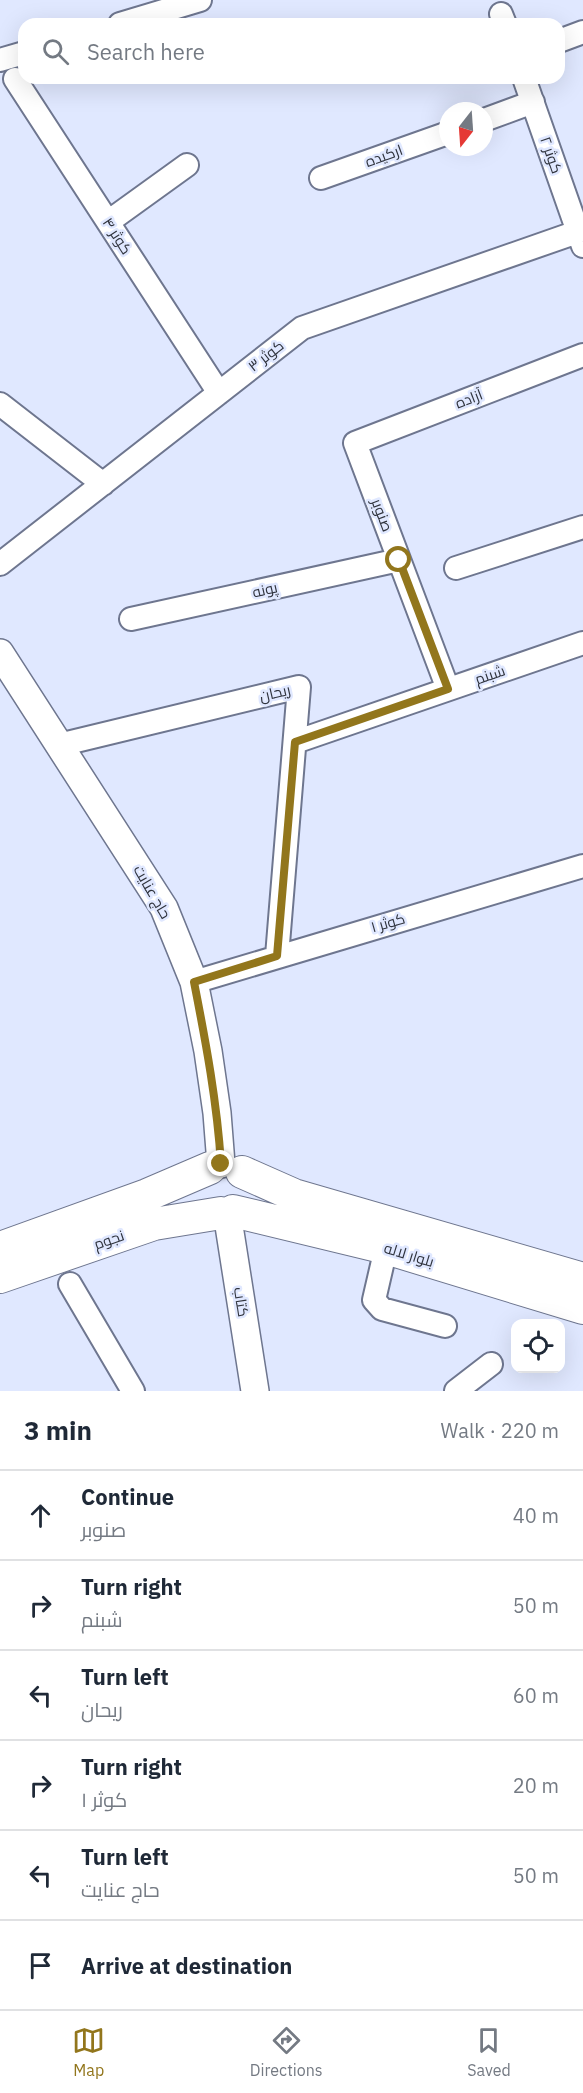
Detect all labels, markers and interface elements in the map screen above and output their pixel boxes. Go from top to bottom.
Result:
search box [18,18,565,84]
icon: search [39,35,72,68]
text: Search here [87,37,205,66]
north arrow [439,102,493,156]
street label: کوثر ۲ [536,134,567,176]
street label: ارکیده [362,140,405,171]
street label: کوثر ۴ [99,214,136,258]
street label: کوثر ۳ [244,336,287,375]
street label: آزاده [452,385,485,412]
street label: صنوبر [367,495,397,534]
route start [385,546,411,572]
street label: پونه [250,577,280,603]
street label: شبنم [472,660,508,690]
street label: ریحان [257,680,293,706]
street label: حاج عنایت [128,861,175,923]
street label: کوثر ۱ [369,909,407,936]
route end [207,1150,233,1176]
street label: نجوم [91,1225,127,1255]
street label: بلوار لاله [382,1238,436,1271]
street label: کتاب [230,1286,253,1318]
map controls [511,1319,565,1373]
button: locate [511,1319,565,1373]
text: 3 min [24,1413,92,1447]
text: Walk · 220 m [441,1417,559,1444]
text: Continue [81,1482,174,1511]
icon: ahead [24,1499,57,1532]
text: 40 m [513,1502,559,1529]
text: صنوبر [81,1516,126,1543]
text: Turn right [81,1572,182,1601]
icon: right [24,1589,57,1622]
text: 50 m [513,1592,559,1619]
text: شبنم [81,1606,122,1633]
text: Turn left [81,1662,169,1691]
icon: left [24,1679,57,1712]
text: 60 m [513,1682,559,1709]
text: ریحان [81,1696,123,1723]
text: Turn right [81,1752,182,1781]
icon: right [24,1769,57,1802]
text: 20 m [513,1772,559,1799]
text: کوثر ۱ [81,1786,127,1813]
text: Turn left [81,1842,169,1871]
icon: left [24,1859,57,1892]
text: 50 m [513,1862,559,1889]
text: حاج عنایت [81,1876,160,1903]
icon: arrive [24,1949,57,1982]
text: Arrive at destination [81,1951,292,1980]
tab: Map [72,2024,105,2080]
tab: Directions [250,2024,323,2080]
tab: Saved [467,2024,511,2080]

